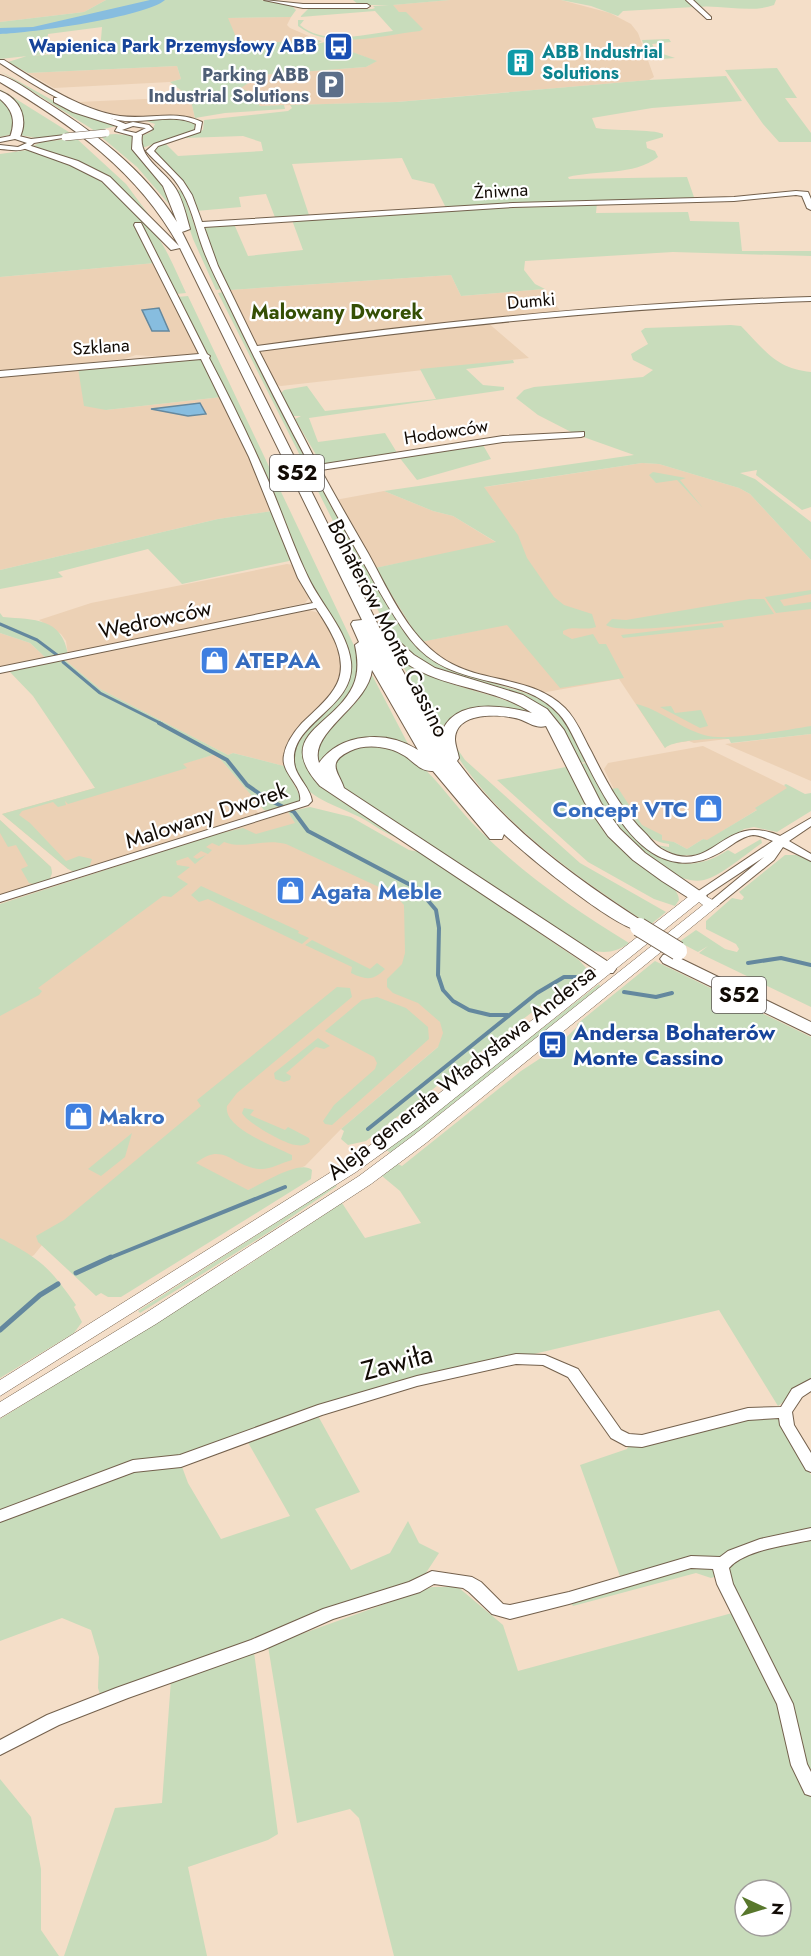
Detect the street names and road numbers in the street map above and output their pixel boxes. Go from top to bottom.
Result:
street label: Żniwna [473,177,529,205]
street label: Dumki [506,286,556,316]
street label: Szklana [72,332,130,362]
street label: Hodowców [402,412,491,451]
road number: S52 [270,455,324,491]
street label: Bohaterów Monte Cassino [320,513,458,743]
street label: Wędrowców [96,591,214,647]
street label: Malowany Dworek [121,774,291,856]
street label: Aleja generała Władysława Andersa [320,957,602,1187]
road number: S52 [712,977,766,1013]
street label: Zawiła [357,1334,437,1390]

